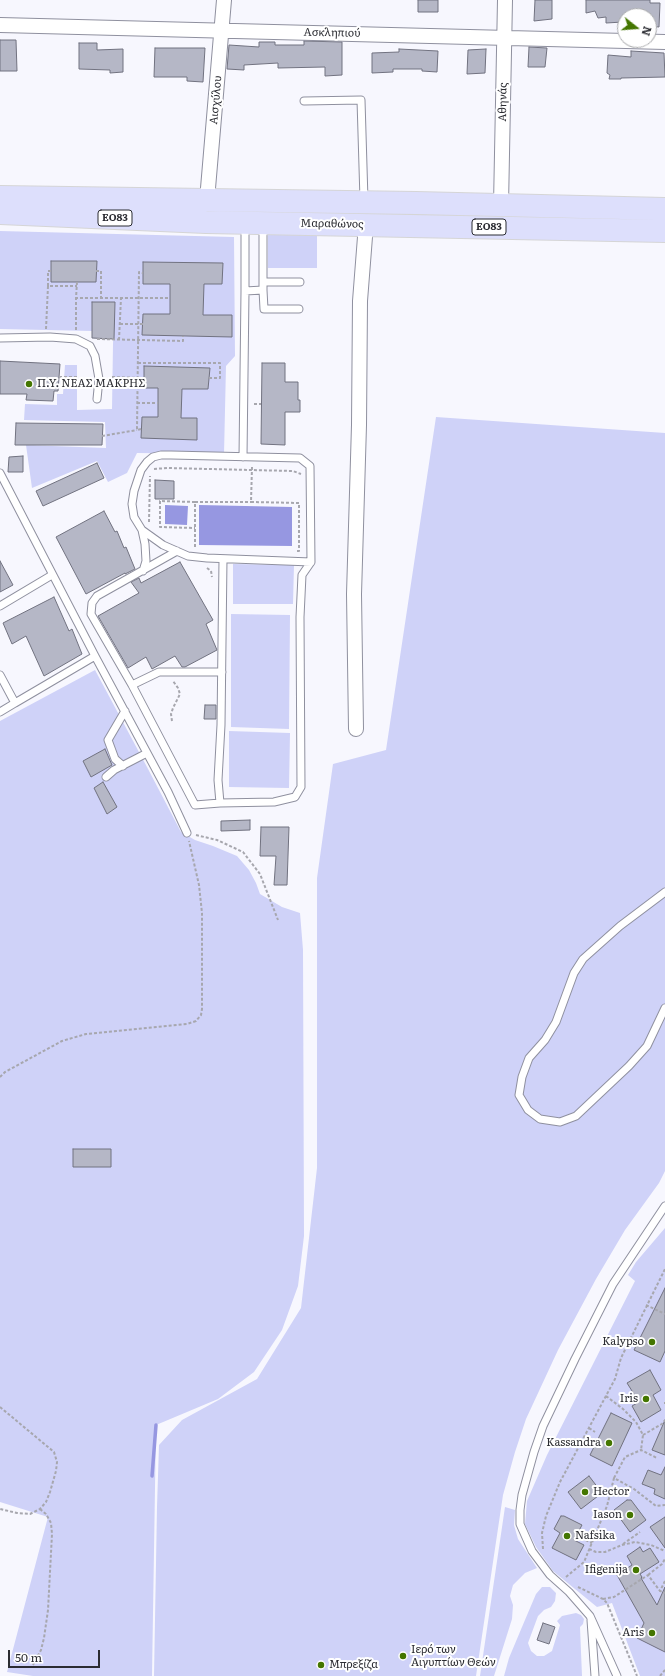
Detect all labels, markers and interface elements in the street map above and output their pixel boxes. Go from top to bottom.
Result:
north arrow [617,8,657,48]
text: N [639,24,657,38]
street label: Ασκληπιού [304,26,360,40]
street label: Αισχύλου [207,75,225,125]
street label: Αθηνάς [496,82,510,122]
road number: ΕΟ83 [98,210,132,226]
street label: Μαραθώνος [300,217,364,231]
road number: ΕΟ83 [472,219,506,235]
place label: Π.Υ. ΝΕΑΣ ΜΑΚΡΗΣ [37,377,145,391]
marker: Π.Υ. ΝΕΑΣ ΜΑΚΡΗΣ [24,379,34,389]
place label: Kalypso [602,1335,644,1349]
marker: Kalypso [647,1337,657,1347]
place label: Iris [620,1392,638,1406]
marker: Iris [641,1394,651,1404]
place label: Kassandra [546,1436,601,1450]
marker: Kassandra [604,1438,614,1448]
place label: Hector [593,1485,629,1499]
marker: Hector [580,1487,590,1497]
place label: Iason [593,1508,622,1522]
marker: Iason [625,1510,635,1520]
place label: Nafsika [575,1529,615,1543]
marker: Nafsika [562,1531,572,1541]
place label: Ifigenija [585,1563,628,1577]
marker: Ifigenija [631,1565,641,1575]
place label: Aris [622,1626,644,1640]
marker: Aris [647,1628,657,1638]
scale bar [10,1642,102,1668]
place label: Ιερό των Αιγυπτίων Θεών [411,1643,496,1669]
text: 50 m [15,1648,42,1666]
marker: Ιερό των Αιγυπτίων Θεών [398,1651,408,1661]
place label: Μπρεξίζα [329,1658,378,1672]
marker: Μπρεξίζα [316,1660,326,1670]

